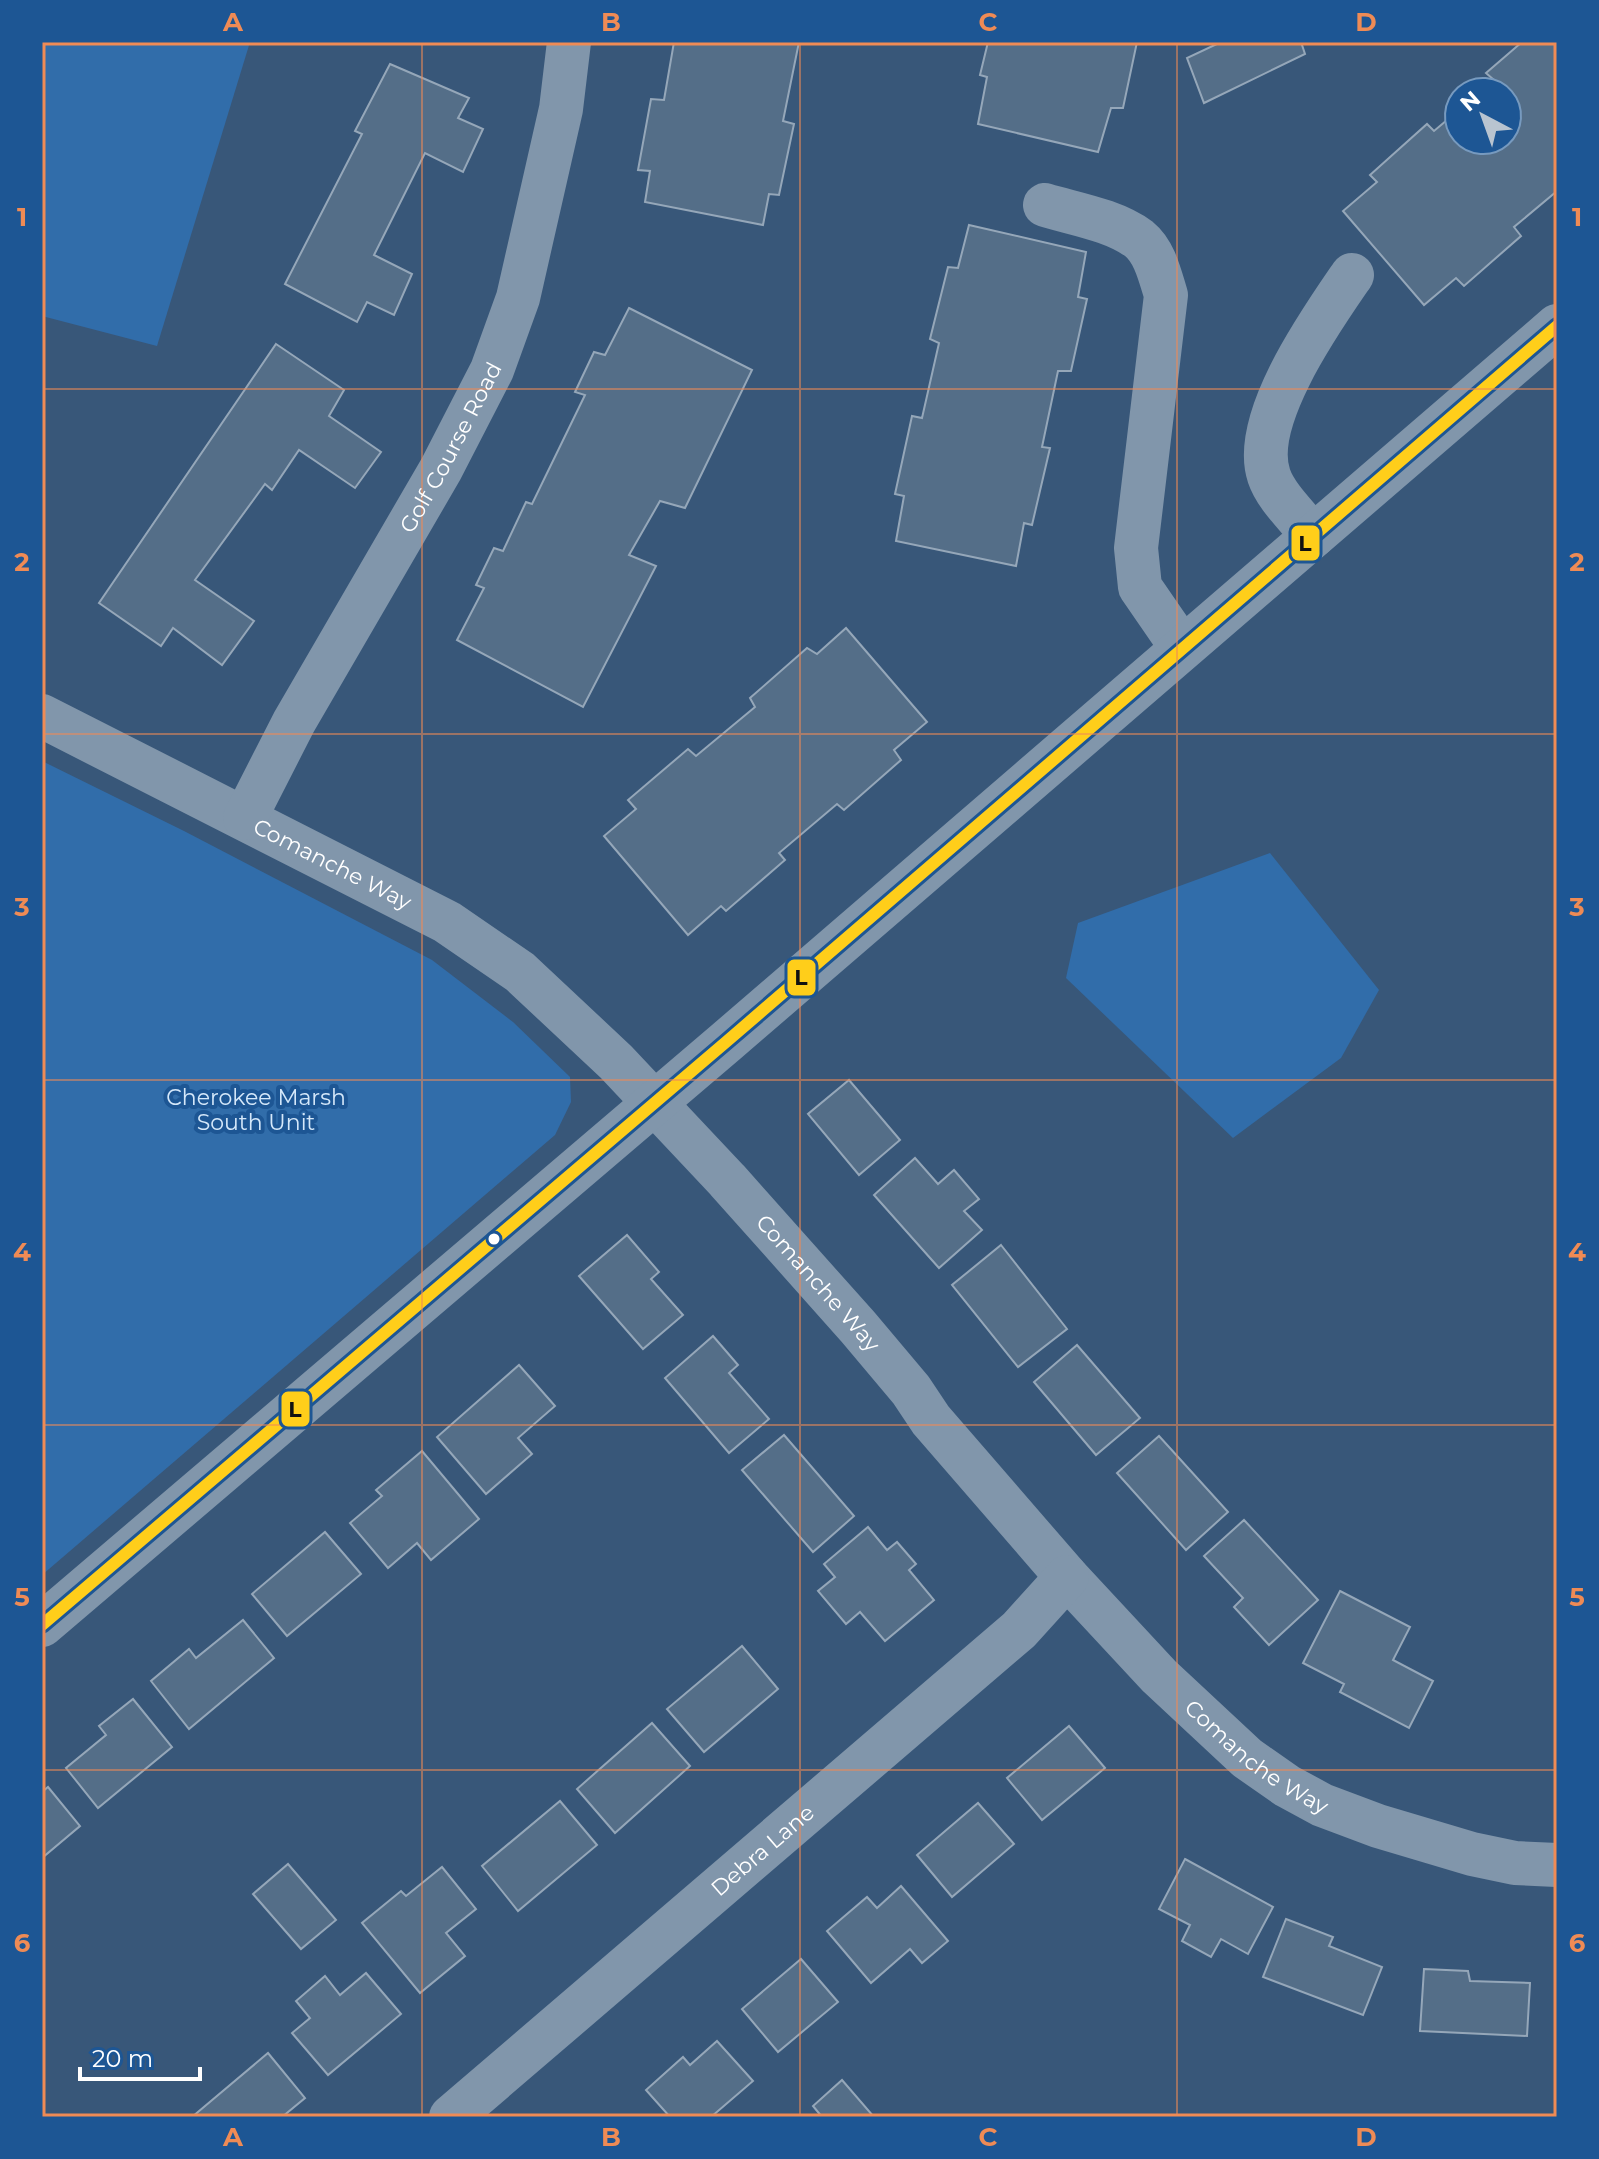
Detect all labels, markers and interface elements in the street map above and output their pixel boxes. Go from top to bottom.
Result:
text: A [222,6,244,38]
text: B [601,6,621,38]
text: C [979,6,998,38]
text: D [1355,6,1377,38]
north arrow [1443,76,1523,156]
text: N [1455,85,1486,117]
text: 1 [17,201,27,233]
text: 1 [1572,201,1582,233]
street label: Golf Course Road [394,358,508,538]
line badge: L [1290,524,1321,562]
text: L [1298,530,1312,557]
text: 2 [14,546,30,578]
text: 2 [1569,546,1585,578]
street label: Comanche Way [249,813,416,916]
text: 3 [13,891,30,923]
text: 3 [1568,891,1585,923]
line badge: L [786,958,817,997]
text: L [794,964,808,991]
park label: Cherokee Marsh South Unit [166,1084,346,1136]
street label: Comanche Way [750,1209,886,1357]
unlabelled marker [486,1231,502,1247]
text: 4 [13,1236,31,1268]
text: 4 [1568,1236,1586,1268]
line badge: L [280,1390,311,1428]
text: L [288,1396,302,1423]
text: 5 [14,1581,30,1613]
text: 5 [1569,1581,1585,1613]
street label: Comanche Way [1179,1694,1333,1820]
street label: Debra Lane [706,1799,820,1902]
text: 6 [14,1927,31,1959]
text: 6 [1569,1927,1586,1959]
scale bar [80,2031,200,2081]
text: 20 m [92,2044,153,2073]
text: A [222,2121,244,2153]
text: B [601,2121,621,2153]
text: C [979,2121,998,2153]
text: D [1355,2121,1377,2153]

